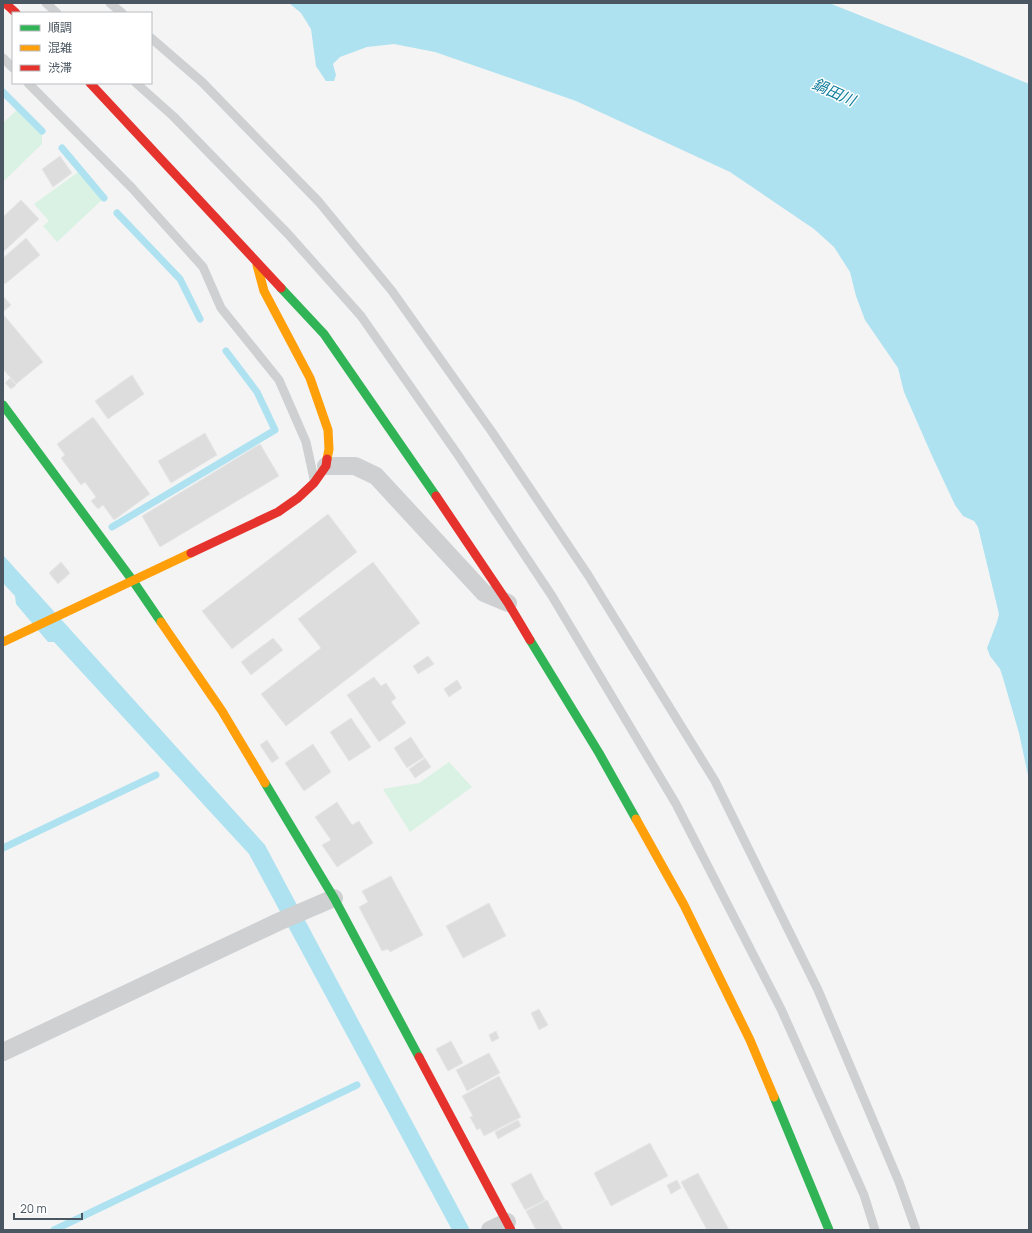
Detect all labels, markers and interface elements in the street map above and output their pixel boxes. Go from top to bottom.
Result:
legend [12,12,152,84]
text: 順調 [48,19,72,36]
text: 混雑 [48,39,72,56]
text: 渋滞 [48,59,72,76]
water label: 鍋田川 [809,73,861,112]
scale bar [14,1195,82,1221]
text: 20 m [20,1200,47,1217]

